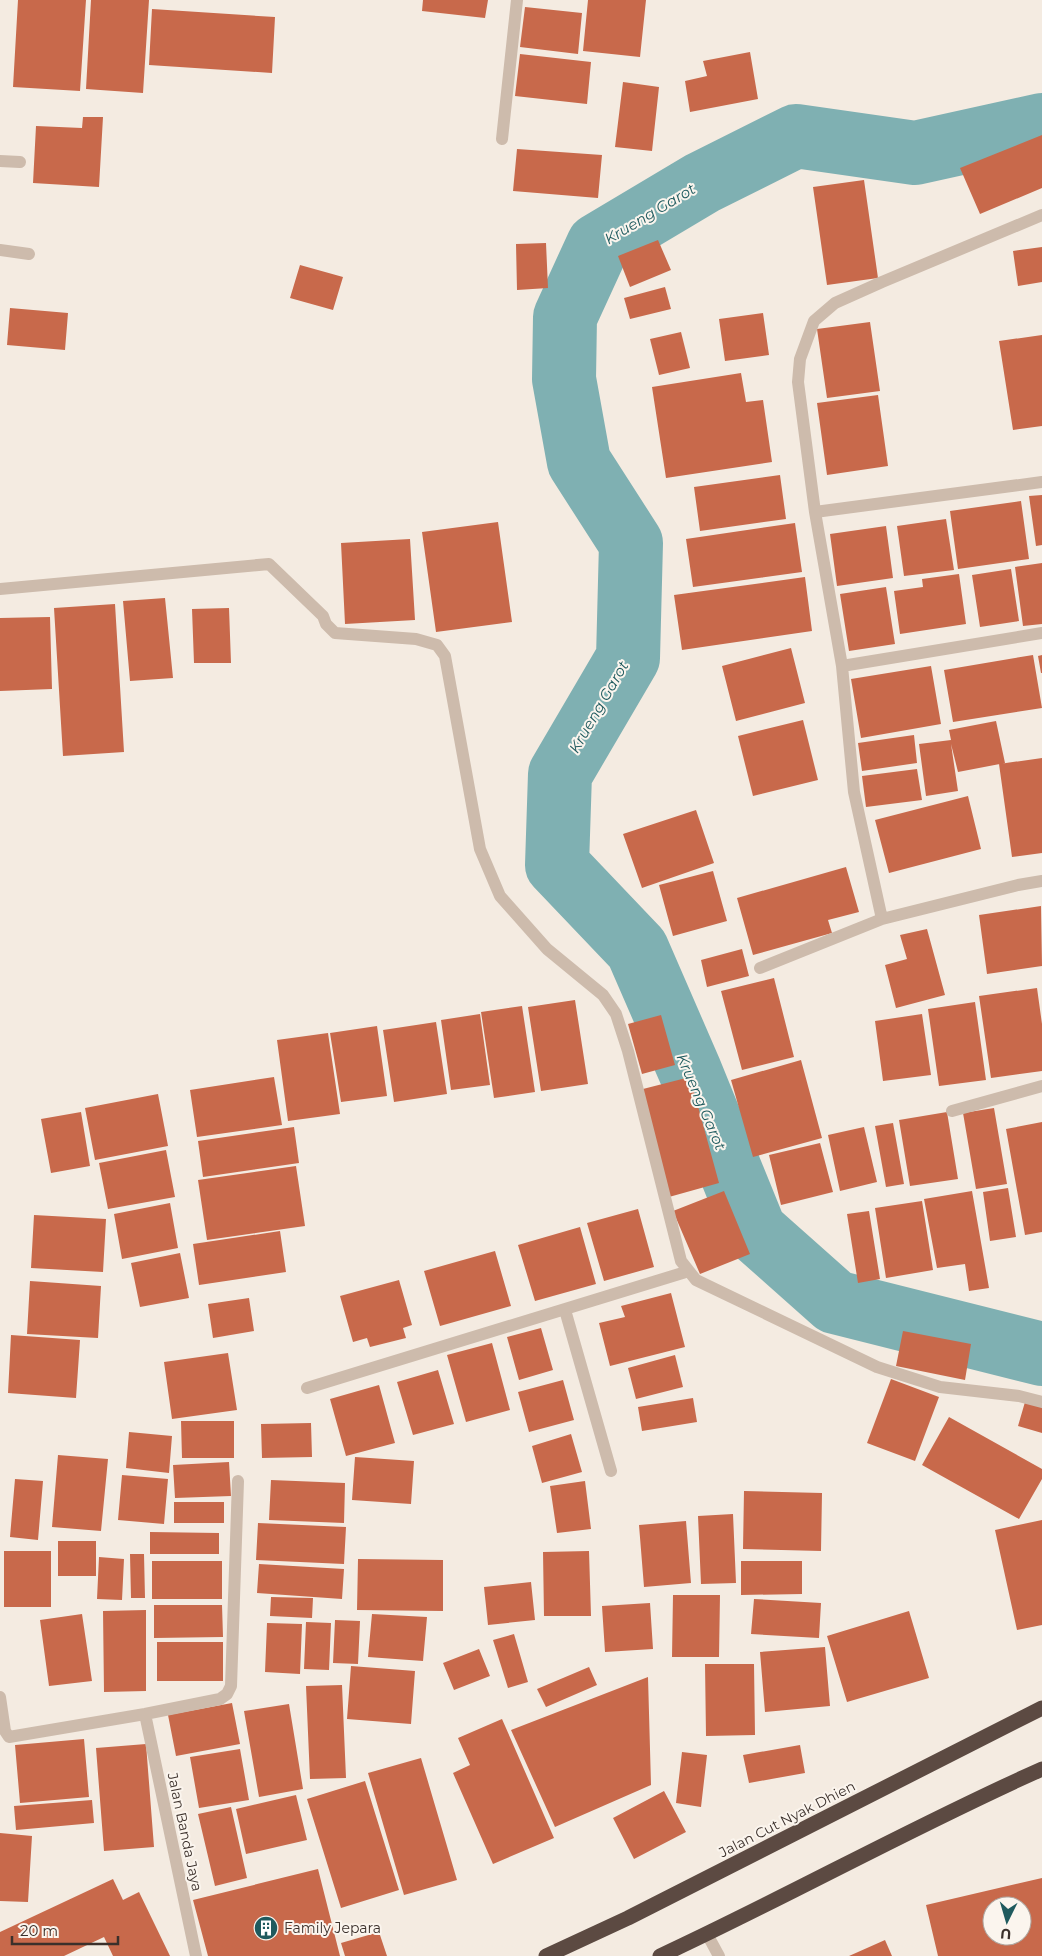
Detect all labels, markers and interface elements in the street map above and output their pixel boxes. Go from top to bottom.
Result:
water label: Krueng Garot [601,179,699,248]
water label: Krueng Garot [565,657,633,756]
water label: Krueng Garot [673,1051,730,1153]
street label: Jalan Banda Jaya [163,1770,206,1893]
street label: Jalan Cut Nyak Dhien [715,1777,858,1862]
north arrow [982,1896,1032,1946]
scale bar [12,1914,119,1946]
building icon: Family Jepara [253,1915,279,1941]
place label: Family Jepara [284,1919,381,1937]
text: 20 m [20,1921,58,1940]
text: U [1000,1925,1012,1943]

